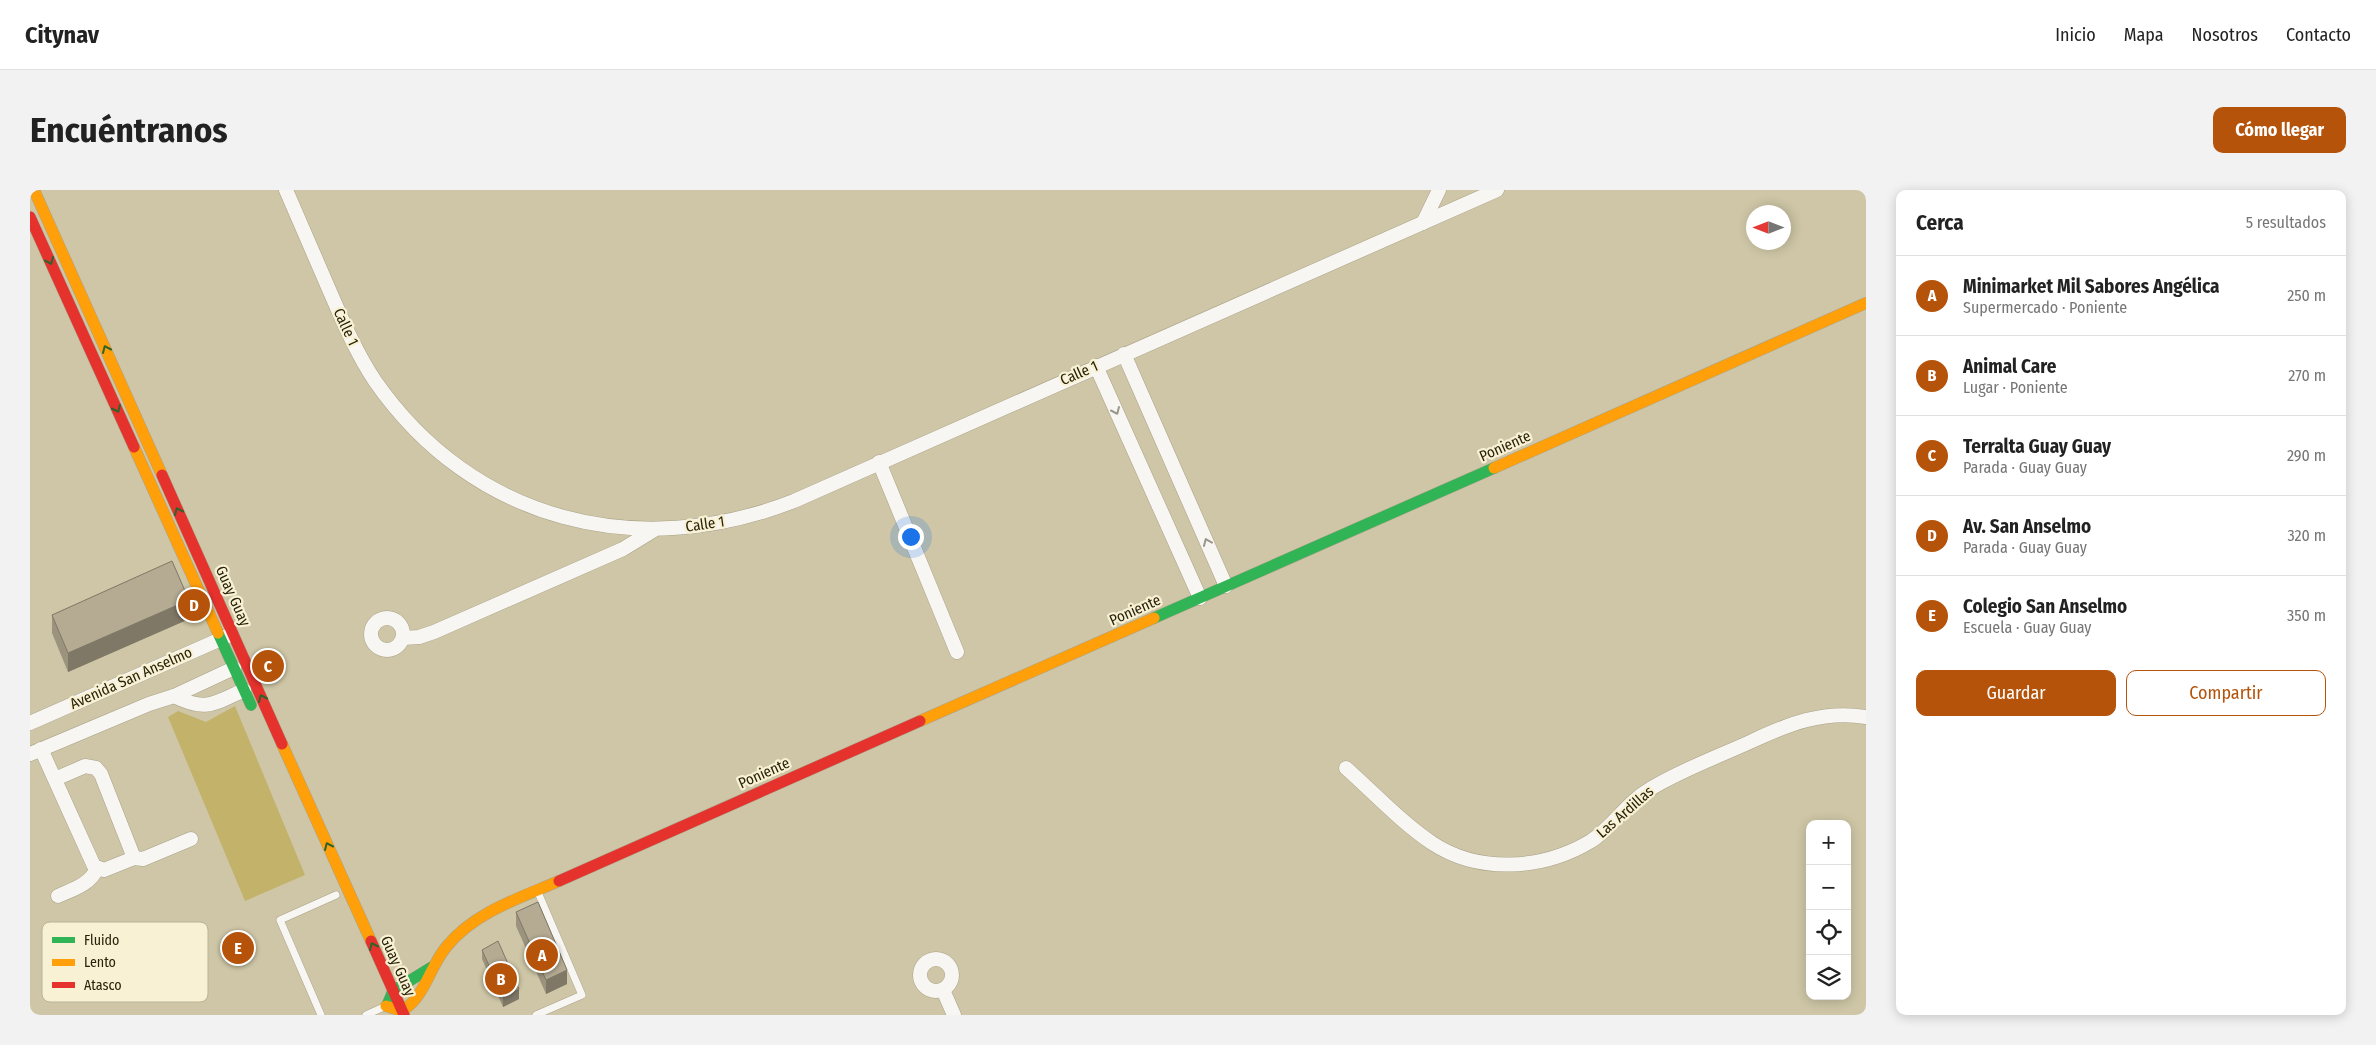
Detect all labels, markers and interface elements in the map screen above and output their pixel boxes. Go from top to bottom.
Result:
text: Citynav [25,21,99,49]
text: Inicio [2055,24,2096,46]
text: Mapa [2124,24,2164,46]
text: Nosotros [2192,24,2258,46]
text: Contacto [2286,24,2351,46]
button: Cómo llegar [2213,107,2346,153]
text: Encuéntranos [30,109,228,151]
north arrow [1746,205,1791,250]
text: Cerca [1916,210,1964,236]
text: 5 resultados [2246,213,2326,232]
one-way arrow [44,256,54,265]
text: Minimarket Mil Sabores Angélica [1963,275,2219,298]
text: A [1928,286,1936,305]
text: 250 m [2287,286,2326,305]
text: Supermercado · Poniente [1963,298,2127,317]
street label: Calle 1 [330,305,362,349]
one-way arrow [101,345,112,354]
text: Animal Care [1963,355,2056,378]
street label: Calle 1 [1057,357,1101,389]
text: B [1928,366,1936,385]
text: 270 m [2288,366,2326,385]
text: Lugar · Poniente [1963,378,2068,397]
one-way arrow [110,404,121,413]
one-way arrow [1110,406,1121,415]
street label: Poniente [1476,427,1534,465]
text: Terralta Guay Guay [1963,435,2111,458]
text: C [1928,446,1936,465]
text: 290 m [2287,446,2326,465]
text: Parada · Guay Guay [1963,458,2087,477]
one-way arrow [173,507,184,516]
street label: Calle 1 [684,512,726,536]
text: Av. San Anselmo [1963,515,2091,538]
your location [898,524,924,550]
text: D [1927,526,1937,545]
text: 320 m [2287,526,2326,545]
one-way arrow [1203,538,1214,547]
text: Parada · Guay Guay [1963,538,2087,557]
street label: Guay Guay [212,563,254,629]
pin: D [178,586,210,624]
street label: Poniente [1106,591,1164,629]
text: Colegio San Anselmo [1963,595,2127,618]
text: E [1928,606,1936,625]
text: 350 m [2287,606,2326,625]
text: Escuela · Guay Guay [1963,618,2091,637]
street label: Avenida San Anselmo [67,643,195,713]
pin: C [252,647,284,685]
button: Guardar [1916,670,2116,716]
button: Compartir [2126,670,2326,716]
one-way arrow [257,694,268,703]
street label: Poniente [735,754,793,792]
street label: Las Ardillas [1593,782,1657,842]
map controls [1806,820,1851,1000]
button: + [1806,820,1851,865]
one-way arrow [324,842,334,851]
button: − [1806,865,1851,910]
button: locate [1806,910,1851,955]
legend [42,922,208,1002]
pin: E [222,929,254,967]
text: Fluido [84,932,119,949]
street label: Guay Guay [377,933,419,999]
pin: A [526,936,558,974]
one-way arrow [369,942,379,951]
text: Lento [84,954,116,971]
button: layers [1806,955,1851,1000]
pin: B [485,960,517,998]
text: Atasco [84,977,122,994]

